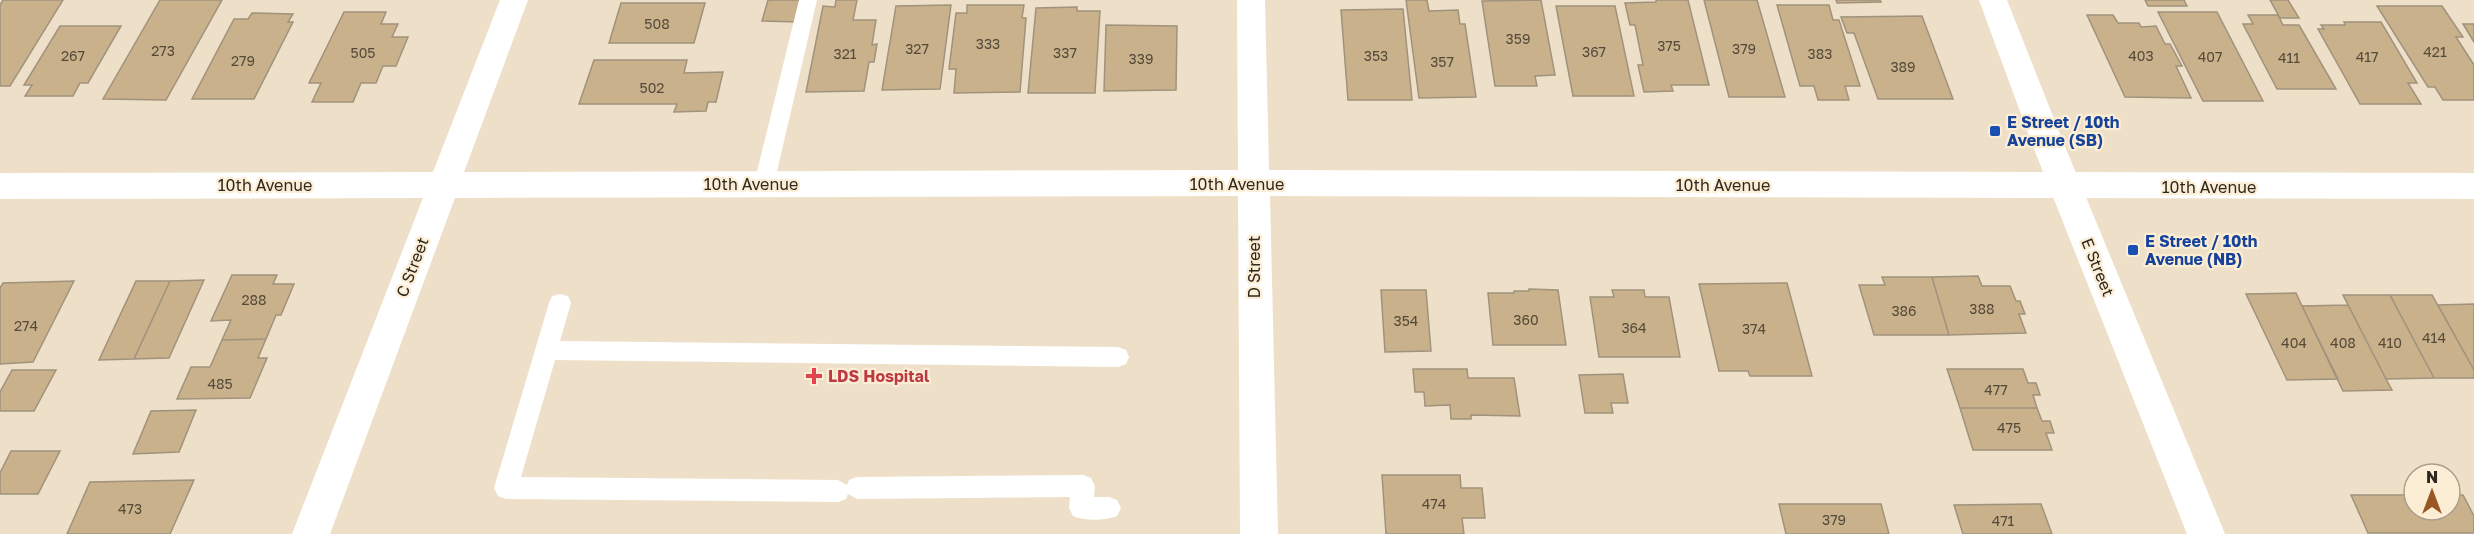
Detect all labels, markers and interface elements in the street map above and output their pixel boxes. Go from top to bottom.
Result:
house number: 508 [644,15,670,32]
house number: 359 [1506,30,1530,47]
house number: 333 [976,35,1000,52]
house number: 375 [1657,37,1681,54]
house number: 327 [905,40,929,57]
house number: 379 [1732,40,1756,57]
house number: 273 [151,42,175,59]
house number: 367 [1582,43,1606,60]
house number: 421 [2423,43,2447,60]
house number: 505 [351,44,375,61]
house number: 337 [1053,44,1077,61]
house number: 321 [833,45,857,62]
house number: 383 [1808,45,1832,62]
house number: 267 [61,47,85,64]
house number: 353 [1364,47,1388,64]
house number: 403 [2128,47,2154,64]
house number: 407 [2198,48,2222,65]
house number: 417 [2356,48,2378,65]
house number: 411 [2278,49,2300,66]
house number: 339 [1129,50,1153,67]
house number: 279 [231,52,255,69]
house number: 357 [1430,53,1454,70]
house number: 389 [1890,58,1916,75]
house number: 502 [640,79,664,96]
place label: E Street / 10th Avenue (SB) [2007,112,2120,150]
marker: E Street / 10th Avenue (SB) [1988,124,2002,138]
street label: 10th Avenue [704,174,798,194]
street label: 10th Avenue [1190,174,1284,194]
street label: 10th Avenue [218,175,312,195]
street label: 10th Avenue [1676,175,1770,195]
street label: 10th Avenue [2162,177,2256,197]
place label: E Street / 10th Avenue (NB) [2145,231,2258,269]
street label: C Street [392,234,432,300]
street label: E Street [2077,235,2119,299]
street label: D Street [1244,236,1264,298]
marker: E Street / 10th Avenue (NB) [2126,243,2140,257]
house number: 288 [241,291,267,308]
house number: 388 [1969,300,1995,317]
house number: 386 [1891,302,1917,319]
house number: 360 [1513,311,1539,328]
house number: 354 [1394,312,1418,329]
house number: 274 [14,317,38,334]
house number: 364 [1621,319,1647,336]
house number: 374 [1742,320,1766,337]
house number: 414 [2422,329,2446,346]
house number: 404 [2281,334,2307,351]
house number: 408 [2330,334,2356,351]
house number: 410 [2378,334,2402,351]
place label: LDS Hospital [828,366,930,386]
marker: LDS Hospital [805,367,823,385]
house number: 485 [207,375,233,392]
house number: 477 [1984,381,2008,398]
house number: 475 [1997,419,2021,436]
north arrow [2402,462,2462,522]
text: N [2426,467,2438,487]
house number: 474 [1422,495,1446,512]
house number: 473 [118,500,142,517]
house number: 379 [1822,511,1846,528]
house number: 471 [1992,512,2015,529]

